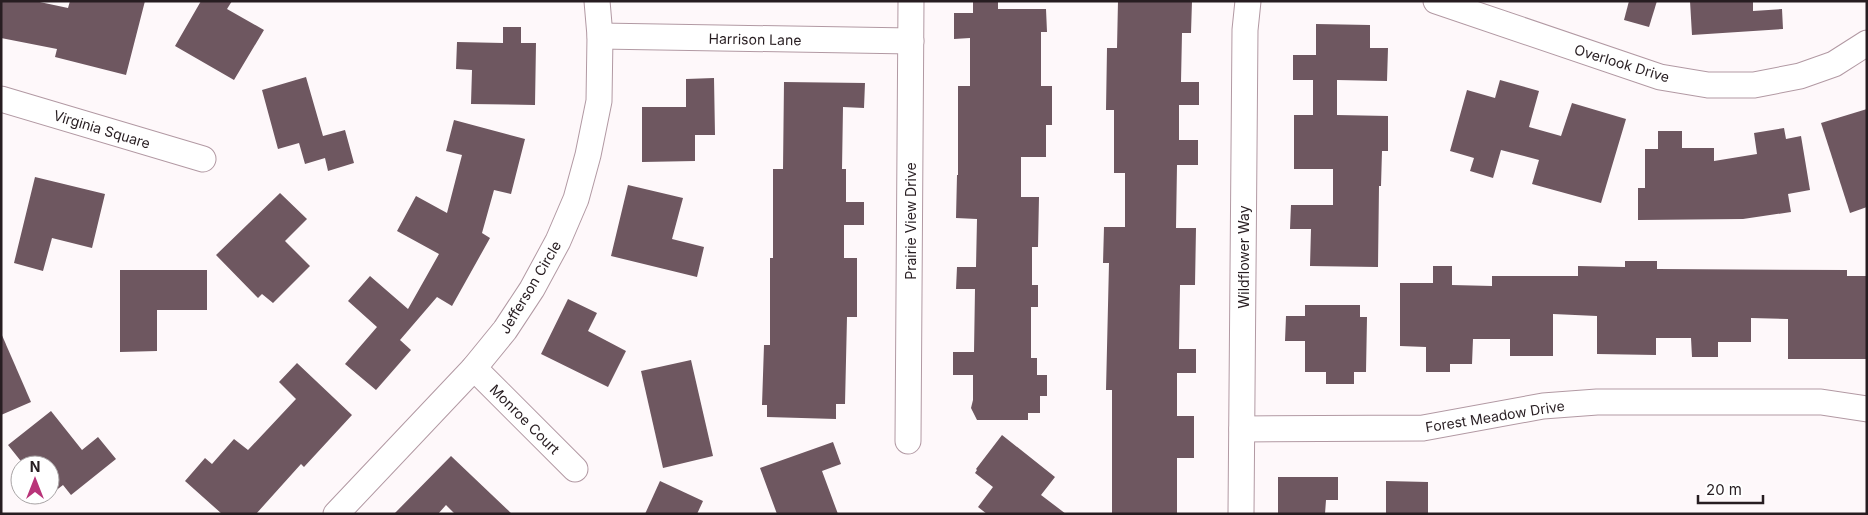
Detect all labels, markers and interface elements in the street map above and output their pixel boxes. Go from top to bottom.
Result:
street label: Harrison Lane [708,30,802,48]
street label: Overlook Drive [1572,40,1672,86]
street label: Virginia Square [51,106,153,152]
street label: Prairie View Drive [902,162,919,280]
street label: Wildflower Way [1235,205,1252,309]
street label: Jefferson Circle [496,238,564,336]
street label: Monroe Court [487,381,564,458]
street label: Forest Meadow Drive [1424,397,1566,435]
north arrow [10,455,60,505]
text: N [30,458,40,475]
scale bar [1698,472,1763,504]
text: 20 m [1706,480,1742,499]

